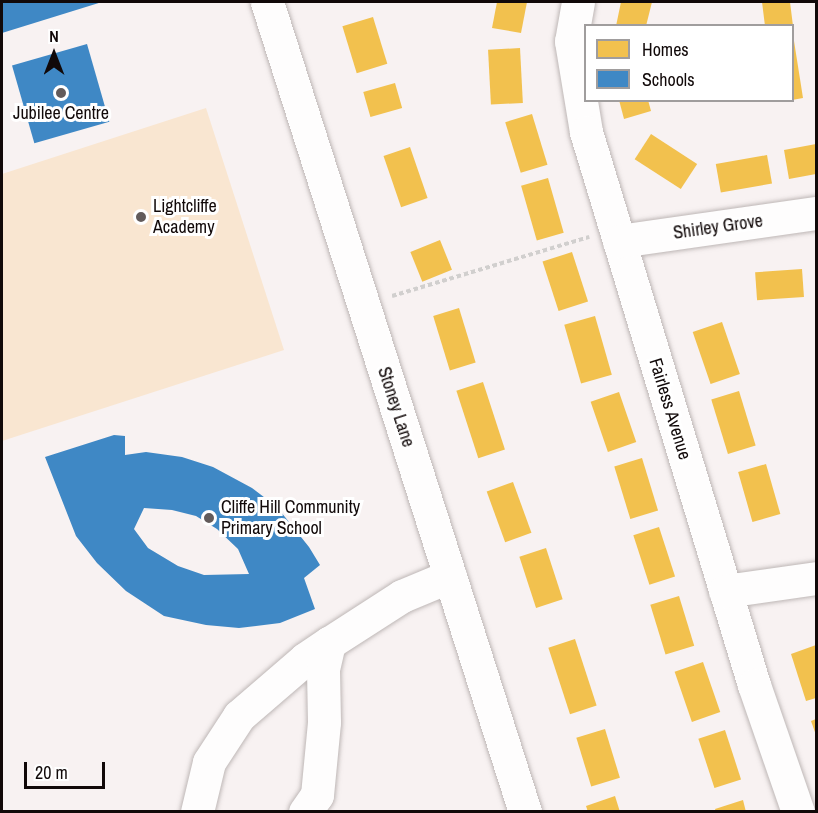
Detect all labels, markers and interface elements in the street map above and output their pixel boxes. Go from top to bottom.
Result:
north arrow [24,24,84,84]
legend [584,24,794,102]
text: N [49,25,59,47]
text: Homes [642,37,689,62]
text: Schools [642,67,695,92]
marker: Jubilee Centre [54,86,68,100]
place label: Jubilee Centre [13,102,109,124]
place label: Lightcliffe Academy [153,196,217,238]
marker: Lightcliffe Academy [134,210,148,224]
street label: Shirley Grove [672,210,764,244]
street label: Fairless Avenue [644,355,696,463]
street label: Stoney Lane [373,364,419,450]
place label: Cliffe Hill Community Primary School [221,497,360,540]
marker: Cliffe Hill Community Primary School [202,511,216,525]
scale bar [27,750,108,788]
text: 20 m [35,760,68,785]

